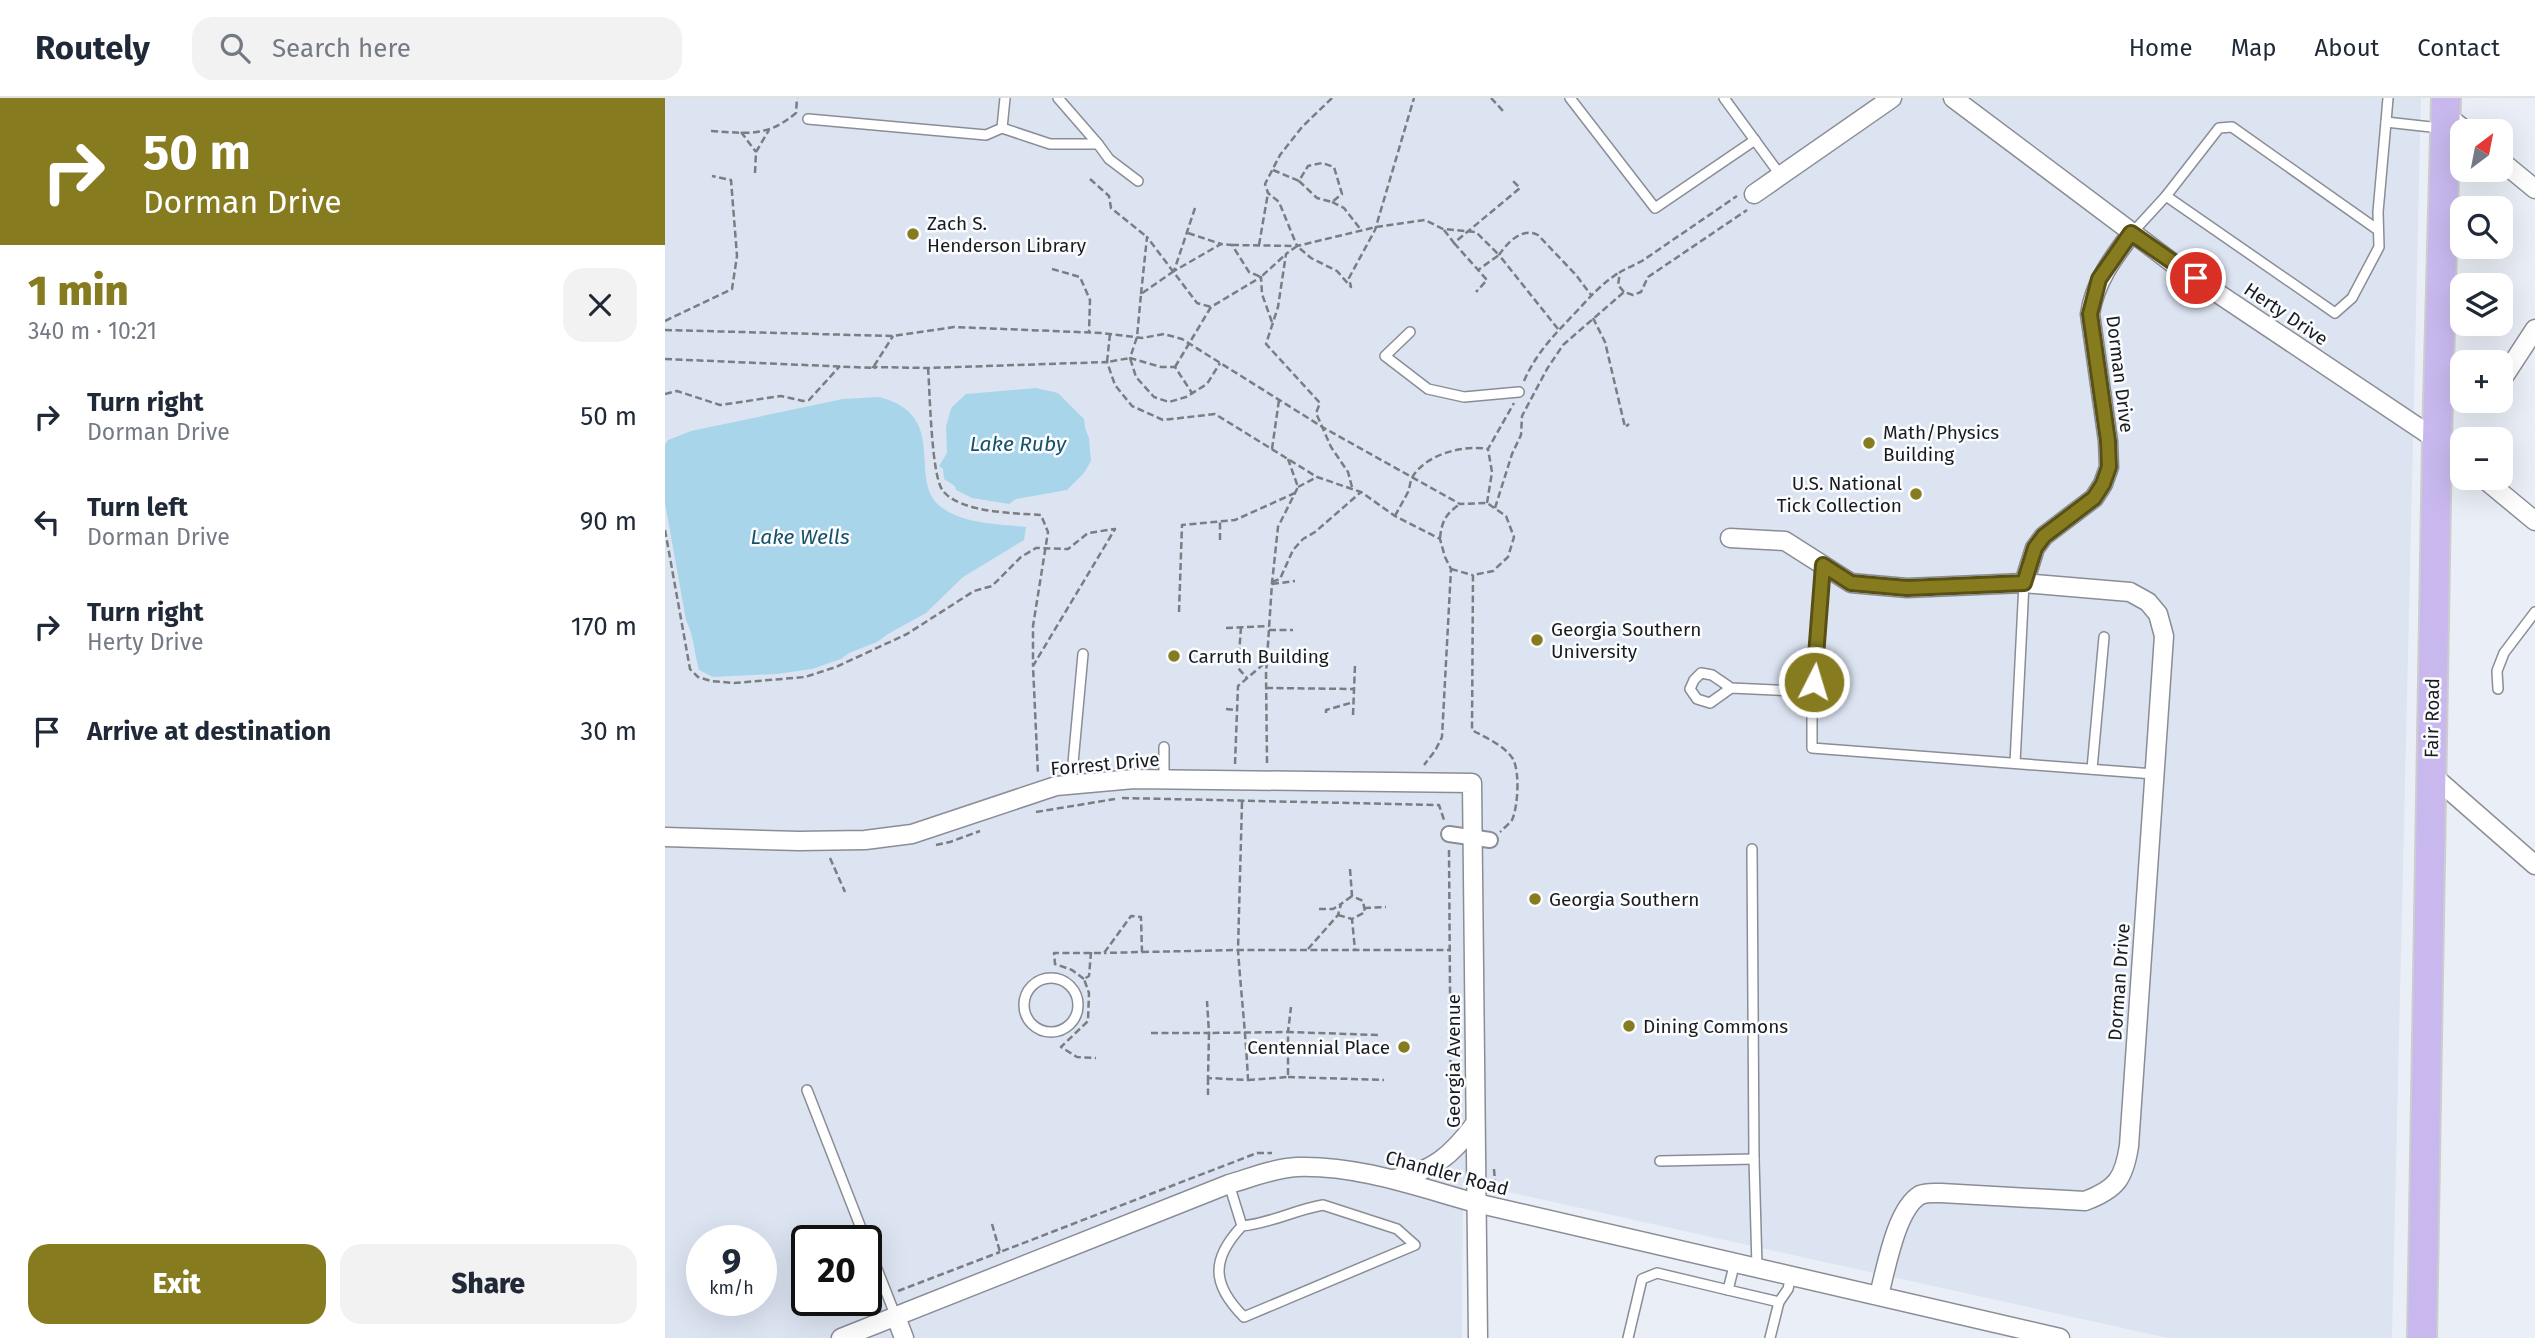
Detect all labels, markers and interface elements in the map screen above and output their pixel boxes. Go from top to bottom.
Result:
search box [192,17,682,80]
text: Routely [35,28,150,68]
icon: search [216,29,254,67]
text: Search here [272,33,411,64]
text: Home [2129,34,2193,62]
text: Map [2231,34,2277,62]
text: About [2315,34,2379,62]
text: Contact [2417,34,2500,62]
north arrow [2450,119,2513,182]
map controls [2450,119,2513,490]
text: 50 m [143,123,251,182]
icon: right [28,126,119,217]
text: Dorman Drive [143,183,342,221]
button: search [2450,196,2513,259]
place label: Zach S. Henderson Library [927,212,1087,257]
marker: Zach S. Henderson Library [905,226,921,242]
pin [2166,248,2226,308]
icon: arrive [2177,259,2215,297]
text: 1 min [28,266,129,316]
button: close [563,268,637,342]
button: layers [2450,273,2513,336]
street label: Herty Drive [2240,278,2332,350]
street label: Dorman Drive [2101,314,2139,434]
text: 340 m · 10:21 [28,317,157,345]
button: + [2450,350,2513,413]
text: Turn right [87,387,204,418]
icon: right [28,398,66,436]
text: 50 m [580,401,637,432]
text: Dorman Drive [87,418,230,446]
place label: Math/Physics Building [1883,421,1999,466]
button: − [2450,427,2513,490]
water label: Lake Ruby [970,431,1067,457]
marker: Math/Physics Building [1861,435,1877,451]
place label: U.S. National Tick Collection [1777,472,1902,517]
marker: U.S. National Tick Collection [1908,486,1924,502]
text: Turn left [87,492,188,523]
icon: left [28,503,66,541]
text: 90 m [580,506,637,537]
text: Dorman Drive [87,523,230,551]
water label: Lake Wells [750,524,850,550]
text: Turn right [87,597,204,628]
icon: right [28,608,66,646]
text: 170 m [571,611,637,642]
place label: Georgia Southern University [1551,618,1701,663]
text: Herty Drive [87,628,204,656]
marker: Georgia Southern University [1529,632,1545,648]
place label: Carruth Building [1188,645,1329,668]
position arrow [1777,645,1851,719]
marker: Carruth Building [1166,648,1182,664]
street label: Fair Road [2420,678,2444,758]
icon: arrive [28,713,66,751]
text: Arrive at destination [87,716,331,747]
text: 30 m [580,716,637,747]
street label: Forrest Drive [1049,748,1161,780]
place label: Georgia Southern [1549,888,1699,911]
marker: Georgia Southern [1527,891,1543,907]
street label: Dorman Drive [2103,922,2135,1042]
street label: Georgia Avenue [1442,994,1465,1128]
place label: Dining Commons [1643,1015,1788,1038]
marker: Dining Commons [1621,1018,1637,1034]
place label: Centennial Place [1247,1036,1390,1059]
marker: Centennial Place [1396,1039,1412,1055]
street label: Chandler Road [1383,1146,1511,1200]
speed limit sign: 20 [791,1225,882,1316]
text: 9 [722,1240,741,1282]
button: Exit [28,1244,326,1324]
button: Share [340,1244,637,1324]
text: km/h [709,1277,754,1299]

